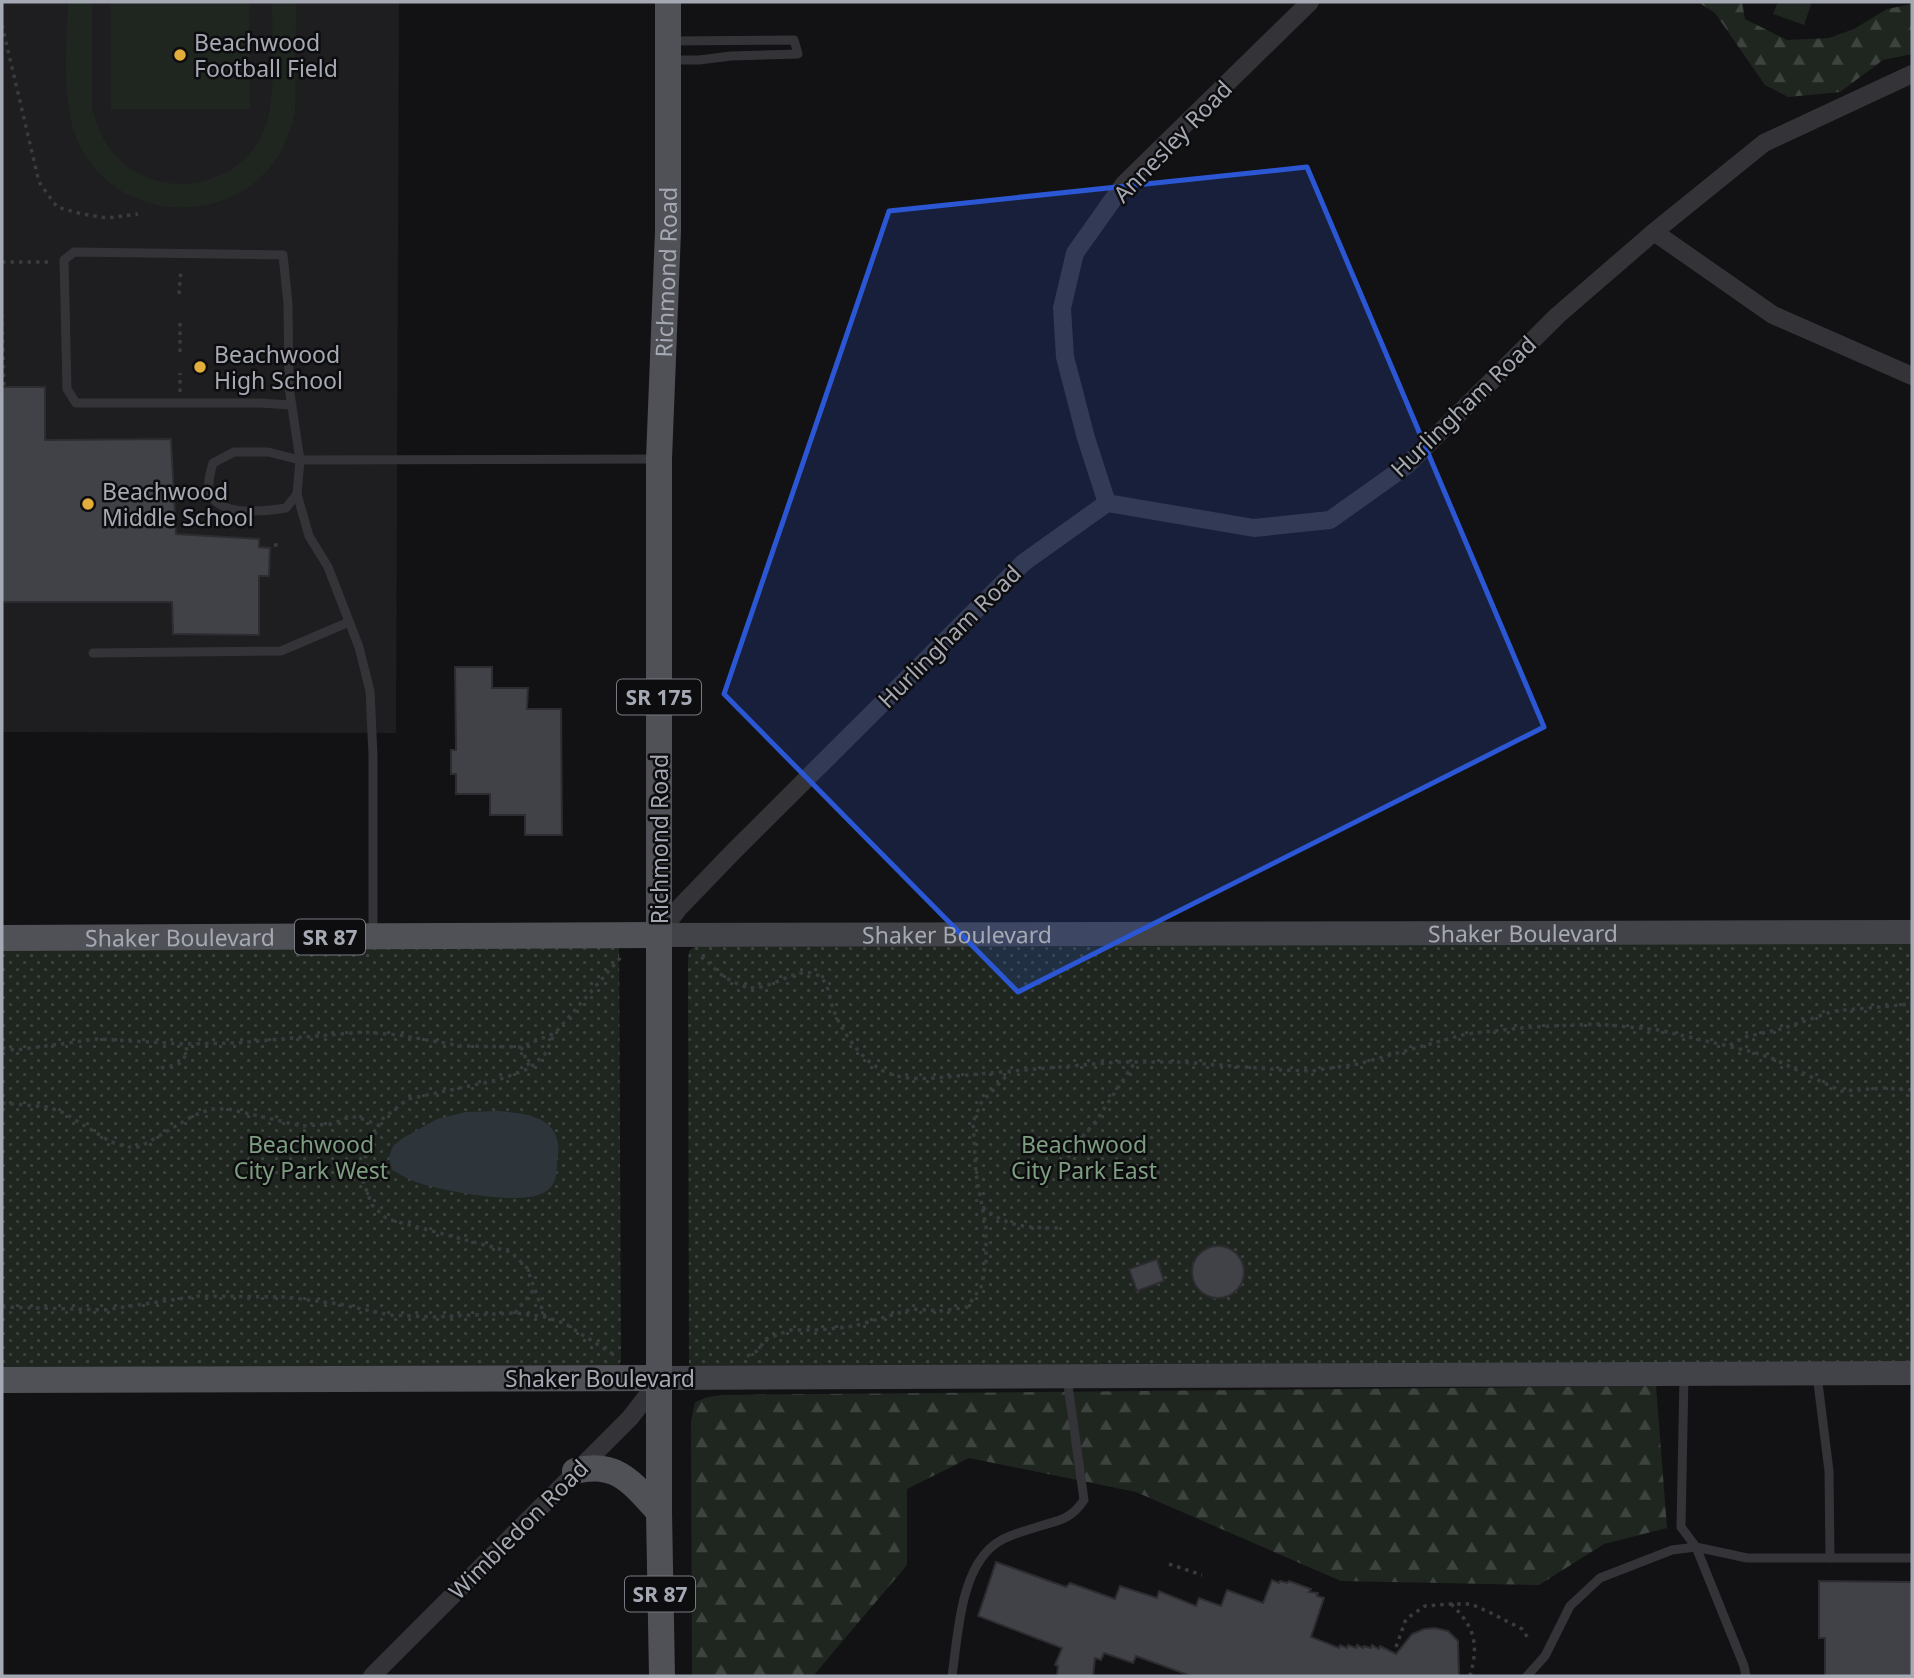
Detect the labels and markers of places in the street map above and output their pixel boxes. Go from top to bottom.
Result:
place label: Beachwood Football Field [194,26,338,84]
marker: Beachwood Football Field [172,47,188,63]
place label: Beachwood High School [214,338,343,396]
marker: Beachwood High School [192,359,208,375]
place label: Beachwood Middle School [102,475,254,533]
marker: Beachwood Middle School [80,496,96,512]

